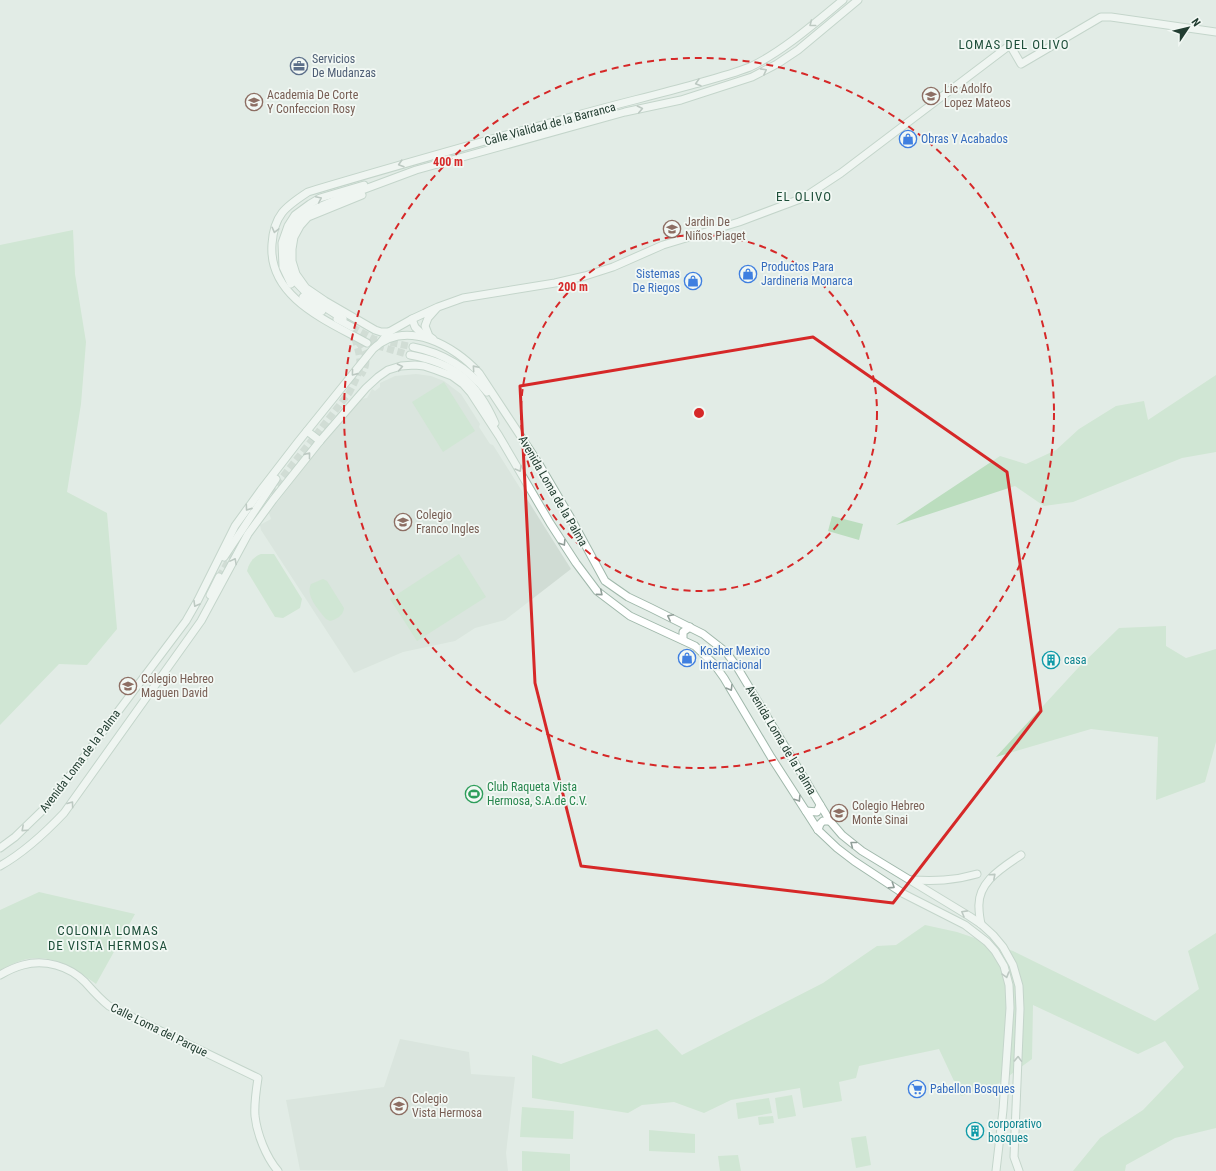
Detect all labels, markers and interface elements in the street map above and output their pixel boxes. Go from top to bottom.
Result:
north arrow [1168,8,1208,48]
text: N [1189,16,1203,29]
one-way arrow [810,20,817,27]
district label: LOMAS DEL OLIVO [958,37,1070,52]
place label: Servicios De Mudanzas [312,52,376,80]
office icon: Servicios De Mudanzas [289,56,309,76]
one-way arrow [759,68,767,76]
one-way arrow [695,78,702,87]
place label: Lic Adolfo Lopez Mateos [944,82,1011,110]
school or university icon: Lic Adolfo Lopez Mateos [921,86,941,106]
place label: Academia De Corte Y Confeccion Rosy [267,88,359,116]
school or university icon: Academia De Corte Y Confeccion Rosy [244,92,264,112]
street label: Calle Vialidad de la Barranca [483,100,617,148]
one-way arrow [637,105,643,113]
shop icon: Obras Y Acabados [898,129,918,149]
place label: Obras Y Acabados [921,132,1008,146]
text: 400 m [433,155,463,169]
one-way arrow [397,159,404,168]
district label: EL OLIVO [776,189,832,204]
one-way arrow [315,196,322,204]
place label: Jardin De Niños Piaget [685,215,746,243]
school or university icon: Jardin De Niños Piaget [662,219,682,239]
one-way arrow [271,227,279,234]
place label: Productos Para Jardineria Monarca [761,260,853,288]
shop icon: Productos Para Jardineria Monarca [738,264,758,284]
place label: Sistemas De Riegos [633,267,680,295]
shop icon: Sistemas De Riegos [683,271,703,291]
text: 200 m [558,280,588,294]
one-way arrow [397,364,404,372]
one-way arrow [472,365,479,373]
one-way arrow [352,369,359,376]
centre of rings [692,406,706,420]
street label: Avenida Loma de la Palma [516,433,590,549]
one-way arrow [304,453,311,460]
one-way arrow [514,465,521,472]
one-way arrow [246,504,253,511]
place label: Colegio Franco Ingles [416,508,480,536]
school or university icon: Colegio Franco Ingles [393,512,413,532]
one-way arrow [558,539,566,546]
one-way arrow [229,558,236,566]
one-way arrow [596,588,603,595]
one-way arrow [193,600,200,607]
one-way arrow [666,614,674,622]
place label: Kosher Mexico Internacional [700,644,770,672]
shop icon: Kosher Mexico Internacional [677,648,697,668]
building icon: casa [1041,650,1061,670]
place label: casa [1064,653,1087,667]
place label: Colegio Hebreo Maguen David [141,672,214,700]
school or university icon: Colegio Hebreo Maguen David [118,676,138,696]
street label: Avenida Loma de la Palma [743,683,819,797]
one-way arrow [725,684,733,691]
street label: Avenida Loma de la Palma [37,707,123,815]
place label: Club Raqueta Vista Hermosa, S.A.de C.V. [487,780,587,808]
sports icon: Club Raqueta Vista Hermosa, S.A.de C.V. [464,784,484,804]
one-way arrow [793,795,801,802]
place label: Colegio Hebreo Monte Sinai [852,799,925,827]
one-way arrow [66,801,74,808]
school or university icon: Colegio Hebreo Monte Sinai [829,803,849,823]
one-way arrow [21,824,28,831]
one-way arrow [851,841,858,848]
one-way arrow [989,873,996,880]
one-way arrow [888,881,895,888]
one-way arrow [960,910,968,917]
district label: COLONIA LOMAS DE VISTA HERMOSA [48,923,168,953]
one-way arrow [1001,971,1010,978]
street label: Calle Loma del Parque [108,1000,210,1060]
one-way arrow [1013,1056,1022,1062]
supermarket icon: Pabellon Bosques [907,1079,927,1099]
place label: Pabellon Bosques [930,1082,1015,1096]
place label: Colegio Vista Hermosa [412,1092,482,1120]
school or university icon: Colegio Vista Hermosa [389,1096,409,1116]
place label: corporativo bosques [988,1117,1042,1145]
building icon: corporativo bosques [965,1121,985,1141]

